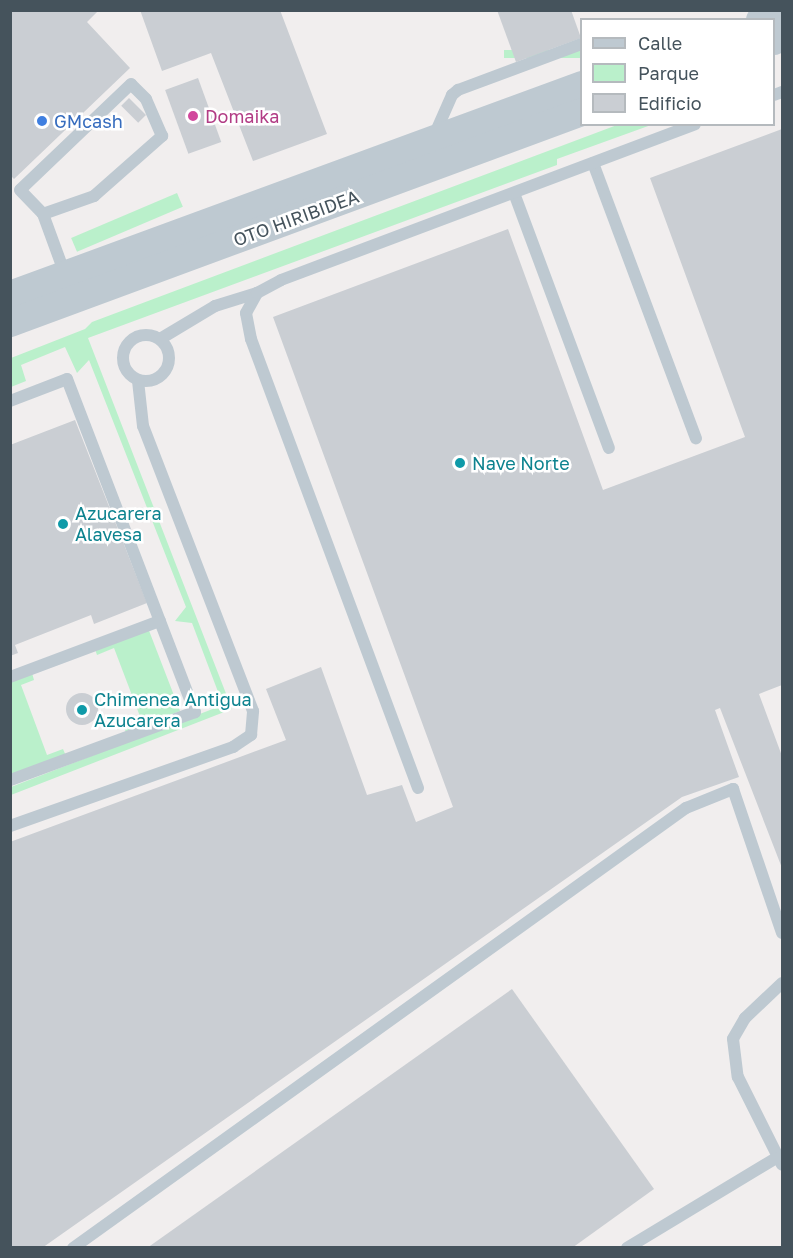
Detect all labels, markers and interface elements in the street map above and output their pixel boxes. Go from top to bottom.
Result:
legend [580,18,775,126]
text: Calle [638,32,682,54]
text: Parque [638,62,699,84]
text: Edificio [638,92,702,114]
place label: Domaika [205,105,279,127]
marker: Domaika [186,109,200,123]
place label: GMcash [54,110,123,132]
marker: GMcash [35,114,49,128]
street label: OTO HIRIBIDEA [230,185,362,251]
place label: Nave Norte [472,452,570,474]
marker: Nave Norte [453,456,467,470]
place label: Azucarera Alavesa [75,503,162,546]
marker: Azucarera Alavesa [56,517,70,531]
place label: Chimenea Antigua Azucarera [94,689,252,732]
marker: Chimenea Antigua Azucarera [75,703,89,717]

